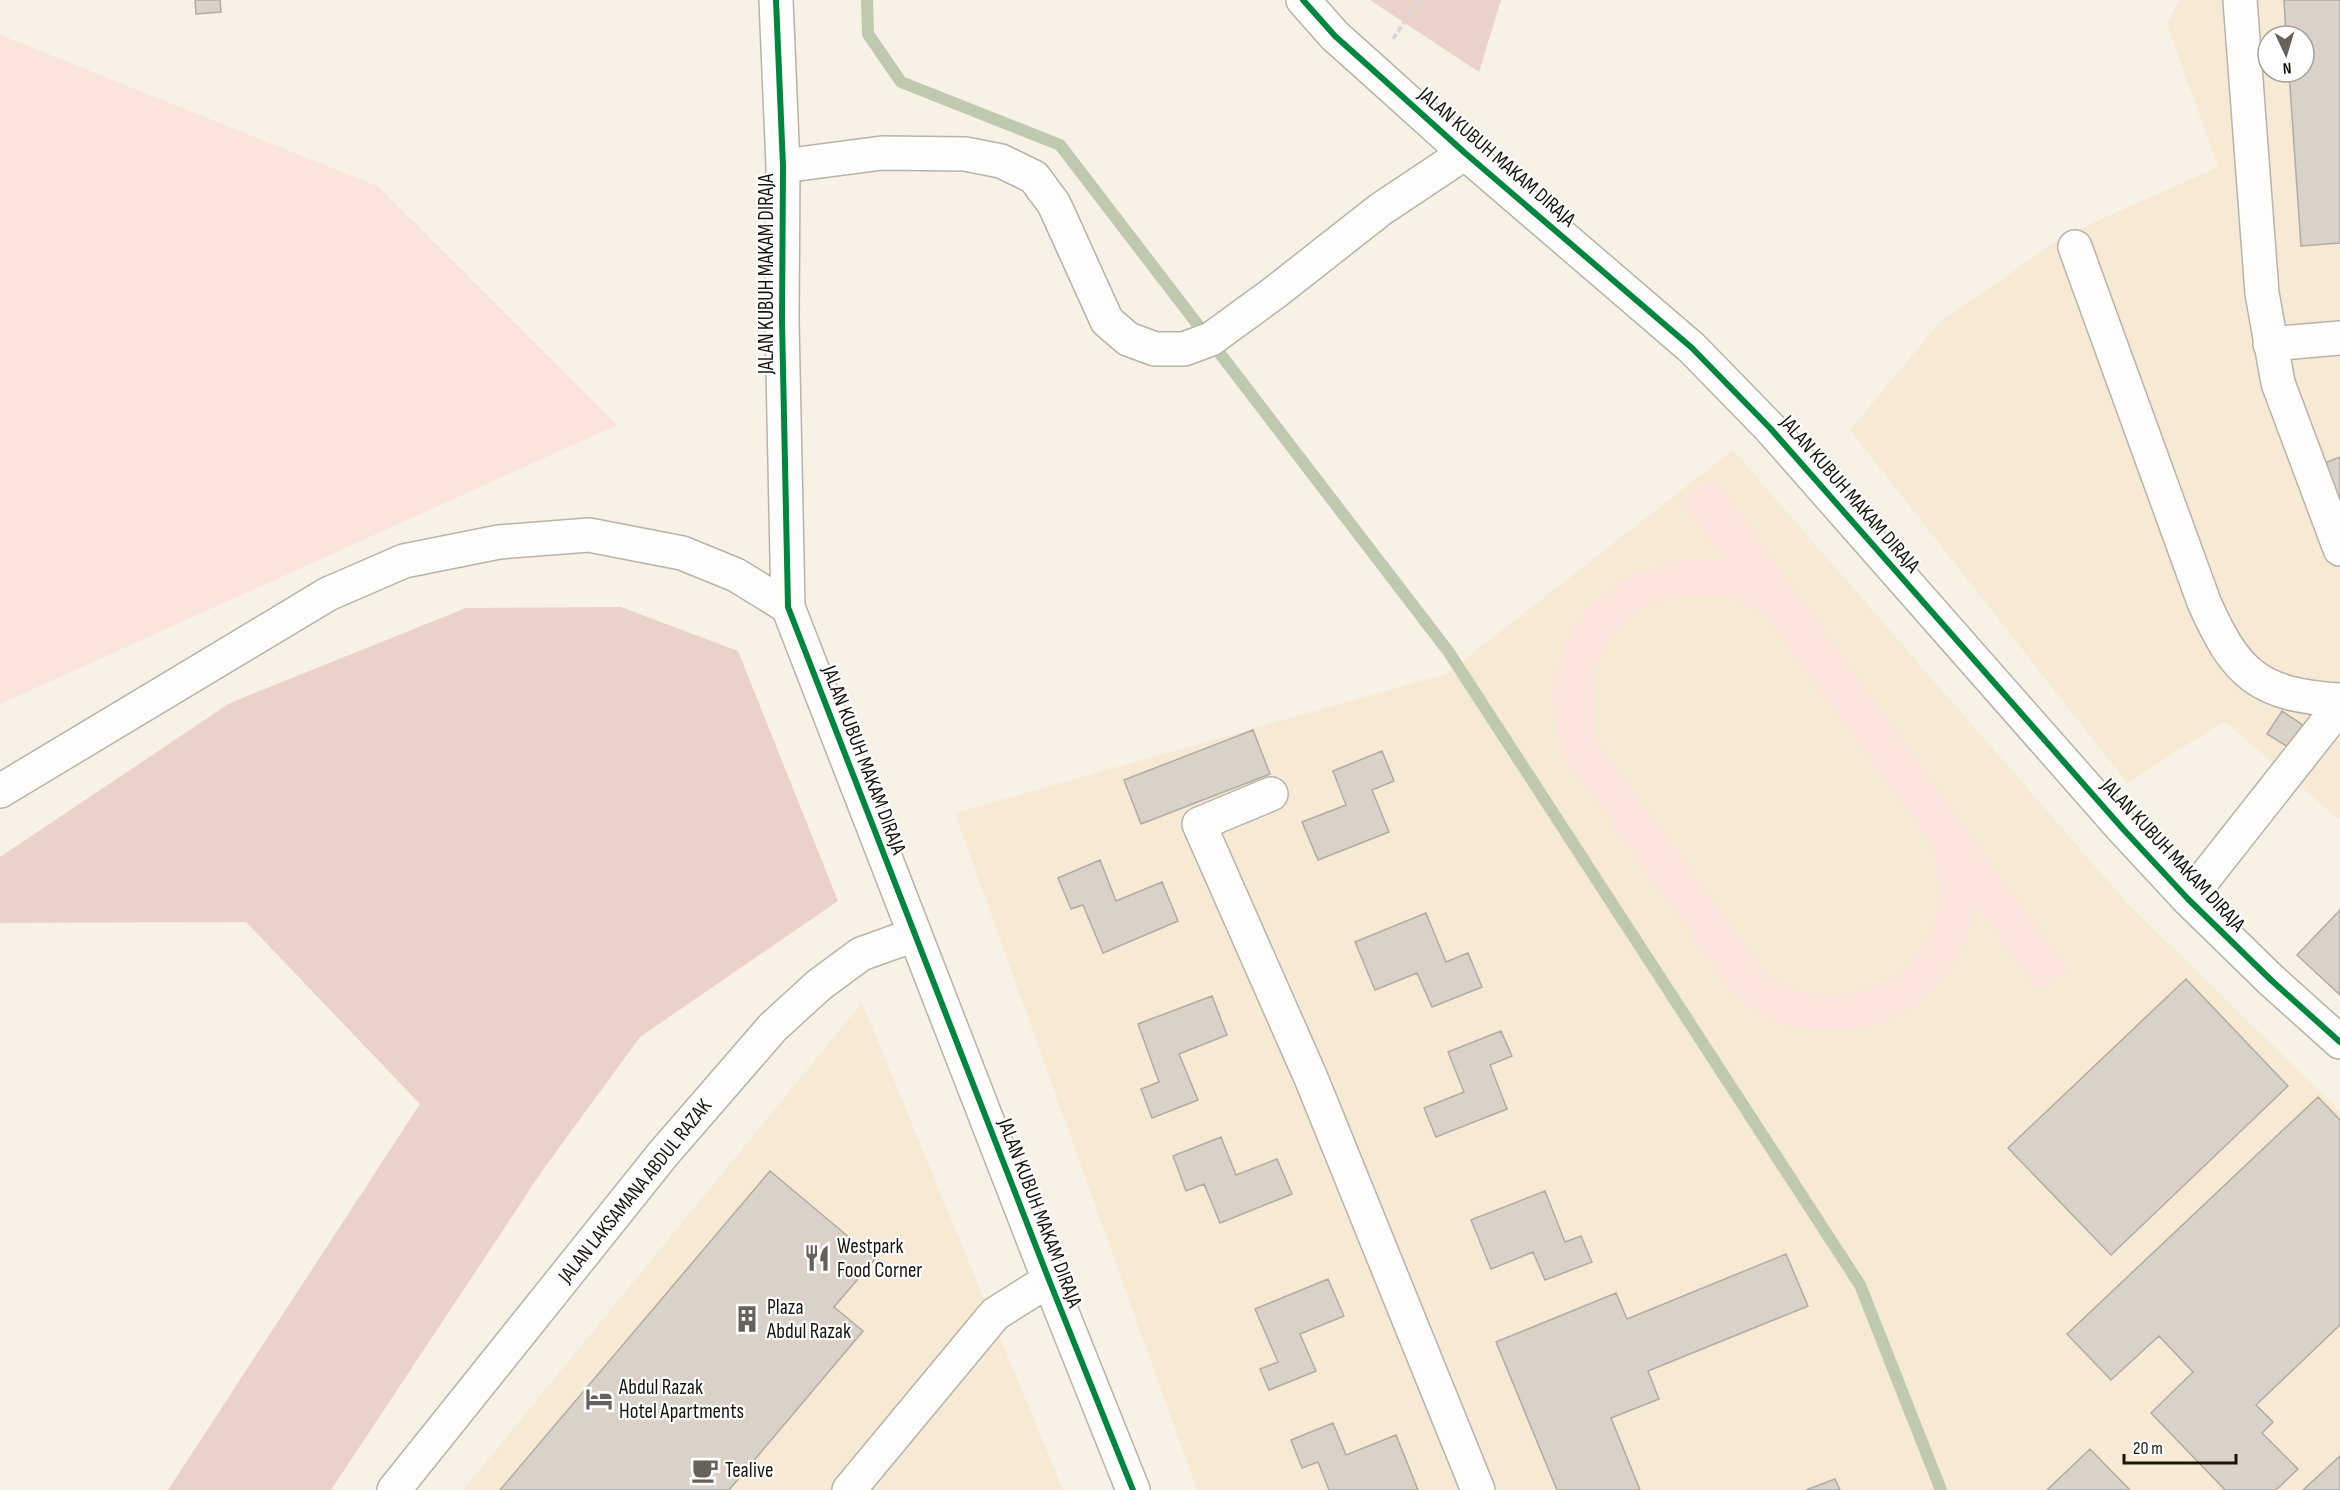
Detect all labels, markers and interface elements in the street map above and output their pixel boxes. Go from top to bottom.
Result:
north arrow [2256,24,2316,84]
text: N [2282,58,2292,77]
street label: JALAN KUBUH MAKAM DIRAJA [1412,81,1582,233]
street label: JALAN KUBUH MAKAM DIRAJA [754,173,779,375]
street label: JALAN KUBUH MAKAM DIRAJA [1774,409,1926,579]
street label: JALAN KUBUH MAKAM DIRAJA [816,661,912,859]
street label: JALAN KUBUH MAKAM DIRAJA [2095,772,2251,938]
street label: JALAN LAKSAMANA ABDUL RAZAK [552,1094,717,1289]
street label: JALAN KUBUH MAKAM DIRAJA [992,1114,1088,1312]
place label: Westpark Food Corner [837,1234,922,1283]
restaurant icon: Westpark Food Corner [802,1243,832,1273]
place label: Plaza Abdul Razak [766,1295,851,1344]
building icon: Plaza Abdul Razak [732,1304,762,1334]
place label: Abdul Razak Hotel Apartments [618,1375,744,1424]
hotel icon: Abdul Razak Hotel Apartments [584,1384,614,1414]
scale bar [2124,1427,2236,1465]
text: 20 m [2133,1438,2163,1459]
cafe icon: Tealive [690,1455,720,1485]
place label: Tealive [725,1458,773,1483]

